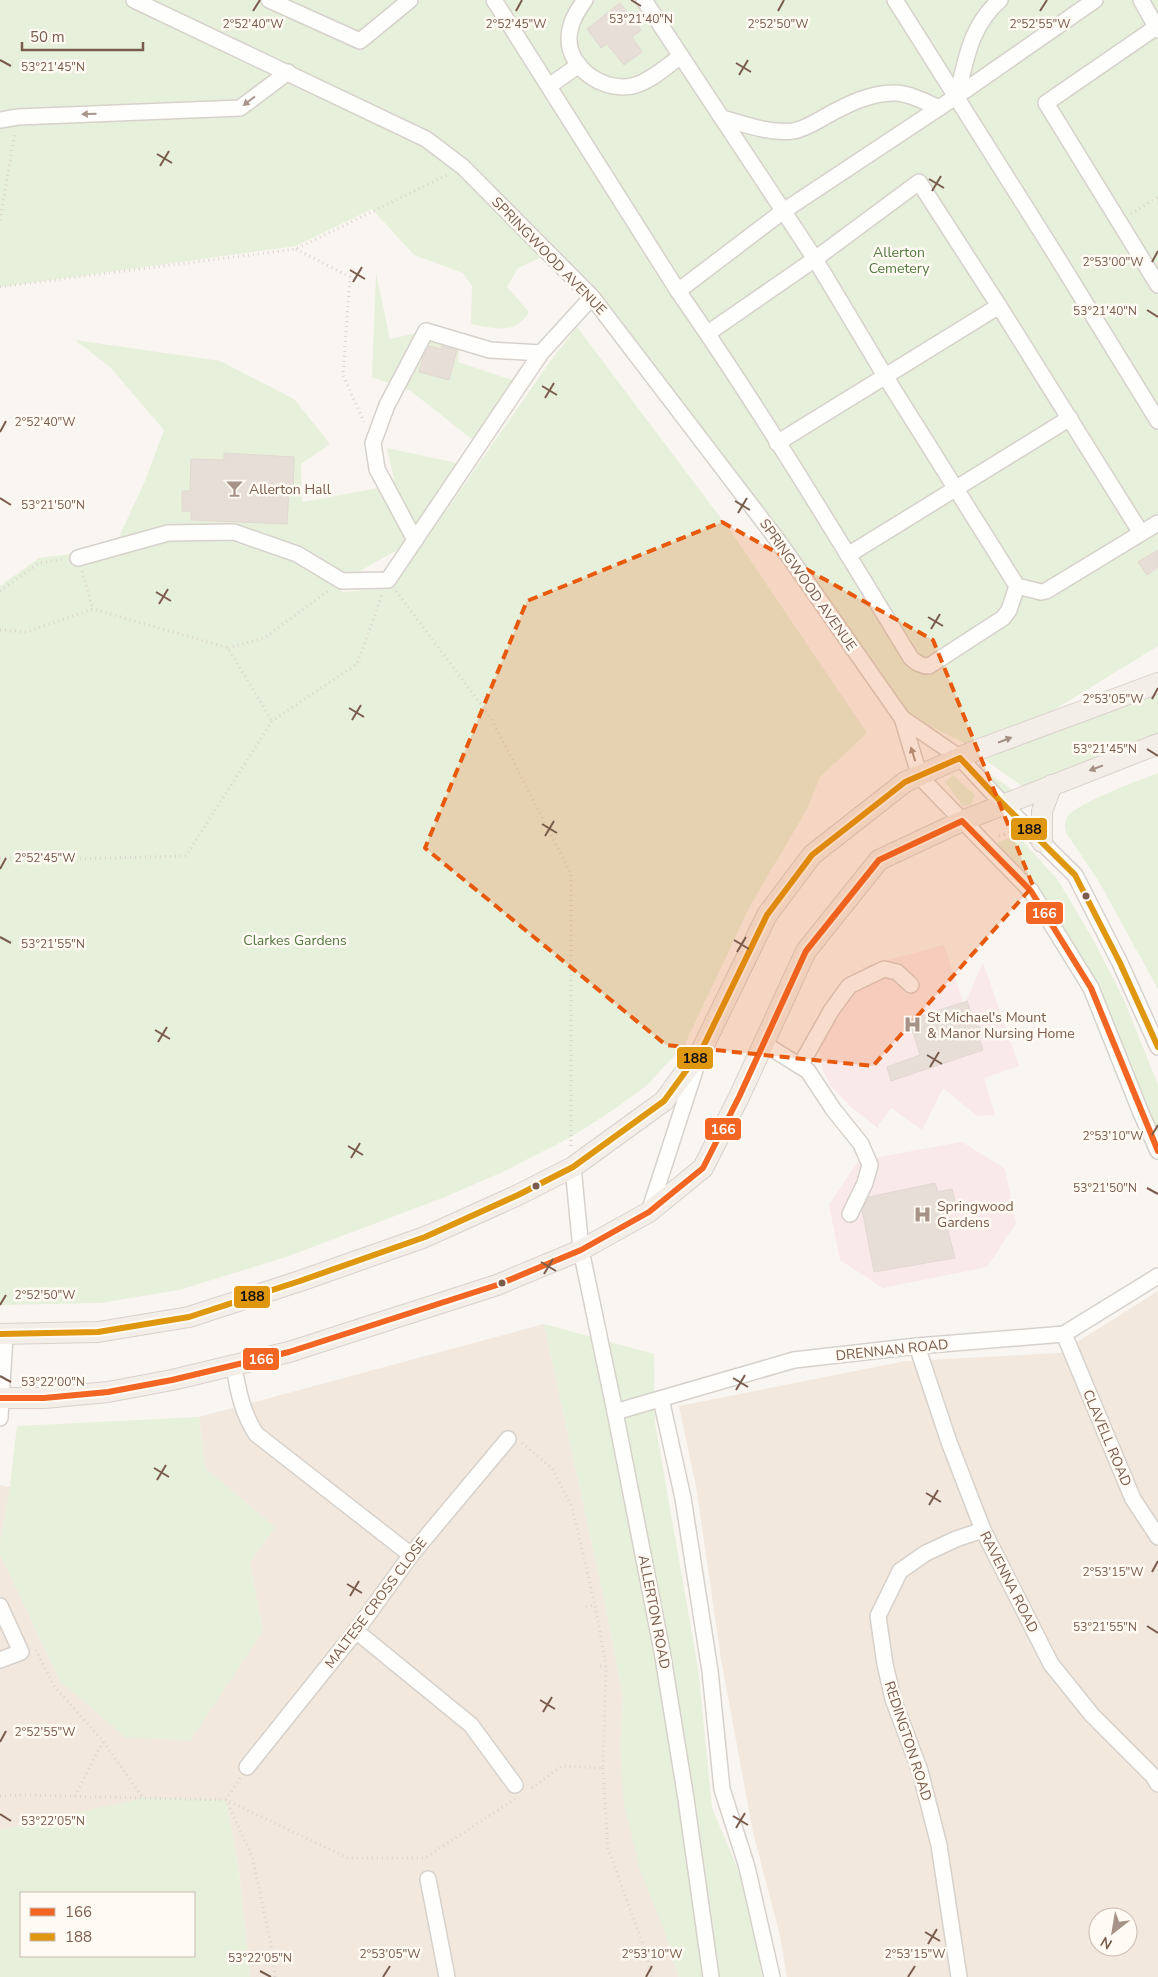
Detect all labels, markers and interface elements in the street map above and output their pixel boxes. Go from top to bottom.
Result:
text: 53°21'40"N [609,11,673,27]
text: 2°52'40"W [222,16,284,32]
text: 2°52'45"W [485,16,547,32]
text: 2°52'50"W [747,16,809,32]
text: 2°52'55"W [1009,16,1071,32]
scale bar [22,20,144,52]
text: 50 m [30,27,65,47]
text: 53°21'45"N [21,59,85,75]
one-way arrow [243,96,256,107]
one-way arrow [81,111,97,119]
street label: SPRINGWOOD AVENUE [487,193,611,319]
park label: Allerton Cemetery [869,243,930,278]
text: 2°53'00"W [1082,254,1144,270]
text: 53°21'40"N [1073,303,1137,319]
text: 2°52'40"W [14,414,76,430]
bar icon: Allerton Hall [225,479,245,499]
place label: Allerton Hall [249,480,332,499]
text: 53°21'50"N [21,497,85,513]
street label: SPRINGWOOD AVENUE [755,515,861,655]
text: 2°53'05"W [1082,691,1144,707]
one-way arrow [998,736,1013,744]
text: 53°21'45"N [1073,741,1137,757]
one-way arrow [909,747,917,762]
one-way arrow [1089,764,1103,772]
line badge: 188 [1010,817,1048,841]
text: 188 [1016,820,1042,839]
text: 2°52'45"W [14,850,76,866]
unlabelled marker [1081,891,1091,901]
line badge: 166 [1025,901,1064,925]
text: 166 [1031,904,1057,923]
park label: Clarkes Gardens [243,931,347,950]
text: 53°21'55"N [21,936,85,952]
place label: St Michael's Mount & Manor Nursing Home [927,1008,1075,1043]
hospital icon: St Michael's Mount & Manor Nursing Home [903,1015,923,1035]
line badge: 188 [676,1046,714,1070]
text: 188 [682,1049,708,1068]
line badge: 166 [704,1117,742,1141]
text: 166 [710,1120,736,1139]
text: 2°53'10"W [1082,1128,1144,1144]
text: 53°21'50"N [1073,1180,1137,1196]
unlabelled marker [531,1181,541,1191]
place label: Springwood Gardens [937,1197,1014,1232]
hospital icon: Springwood Gardens [913,1204,933,1224]
unlabelled marker [497,1278,507,1288]
line badge: 188 [233,1285,271,1309]
text: 2°52'50"W [14,1287,76,1303]
text: 188 [239,1287,265,1306]
street label: DRENNAN ROAD [835,1335,949,1365]
line badge: 166 [242,1347,280,1371]
text: 166 [248,1350,274,1369]
text: 53°22'00"N [21,1374,85,1390]
street label: CLAVELL ROAD [1078,1387,1136,1489]
street label: RAVENNA ROAD [975,1528,1043,1636]
street label: MALTESE CROSS CLOSE [321,1534,431,1672]
street label: ALLERTON ROAD [634,1553,674,1671]
text: 2°53'15"W [1082,1564,1144,1580]
text: 53°21'55"N [1073,1619,1137,1635]
street label: REDINGTON ROAD [880,1679,936,1803]
text: 2°52'55"W [14,1724,76,1740]
text: 53°22'05"N [21,1813,85,1829]
legend [20,1892,195,1957]
text: 166 [65,1902,92,1922]
north arrow [1088,1907,1138,1957]
text: 188 [65,1927,92,1947]
text: N [1097,1932,1116,1954]
text: 2°53'05"W [359,1946,421,1962]
text: 2°53'10"W [621,1946,683,1962]
text: 2°53'15"W [884,1946,946,1962]
text: 53°22'05"N [228,1950,292,1966]

